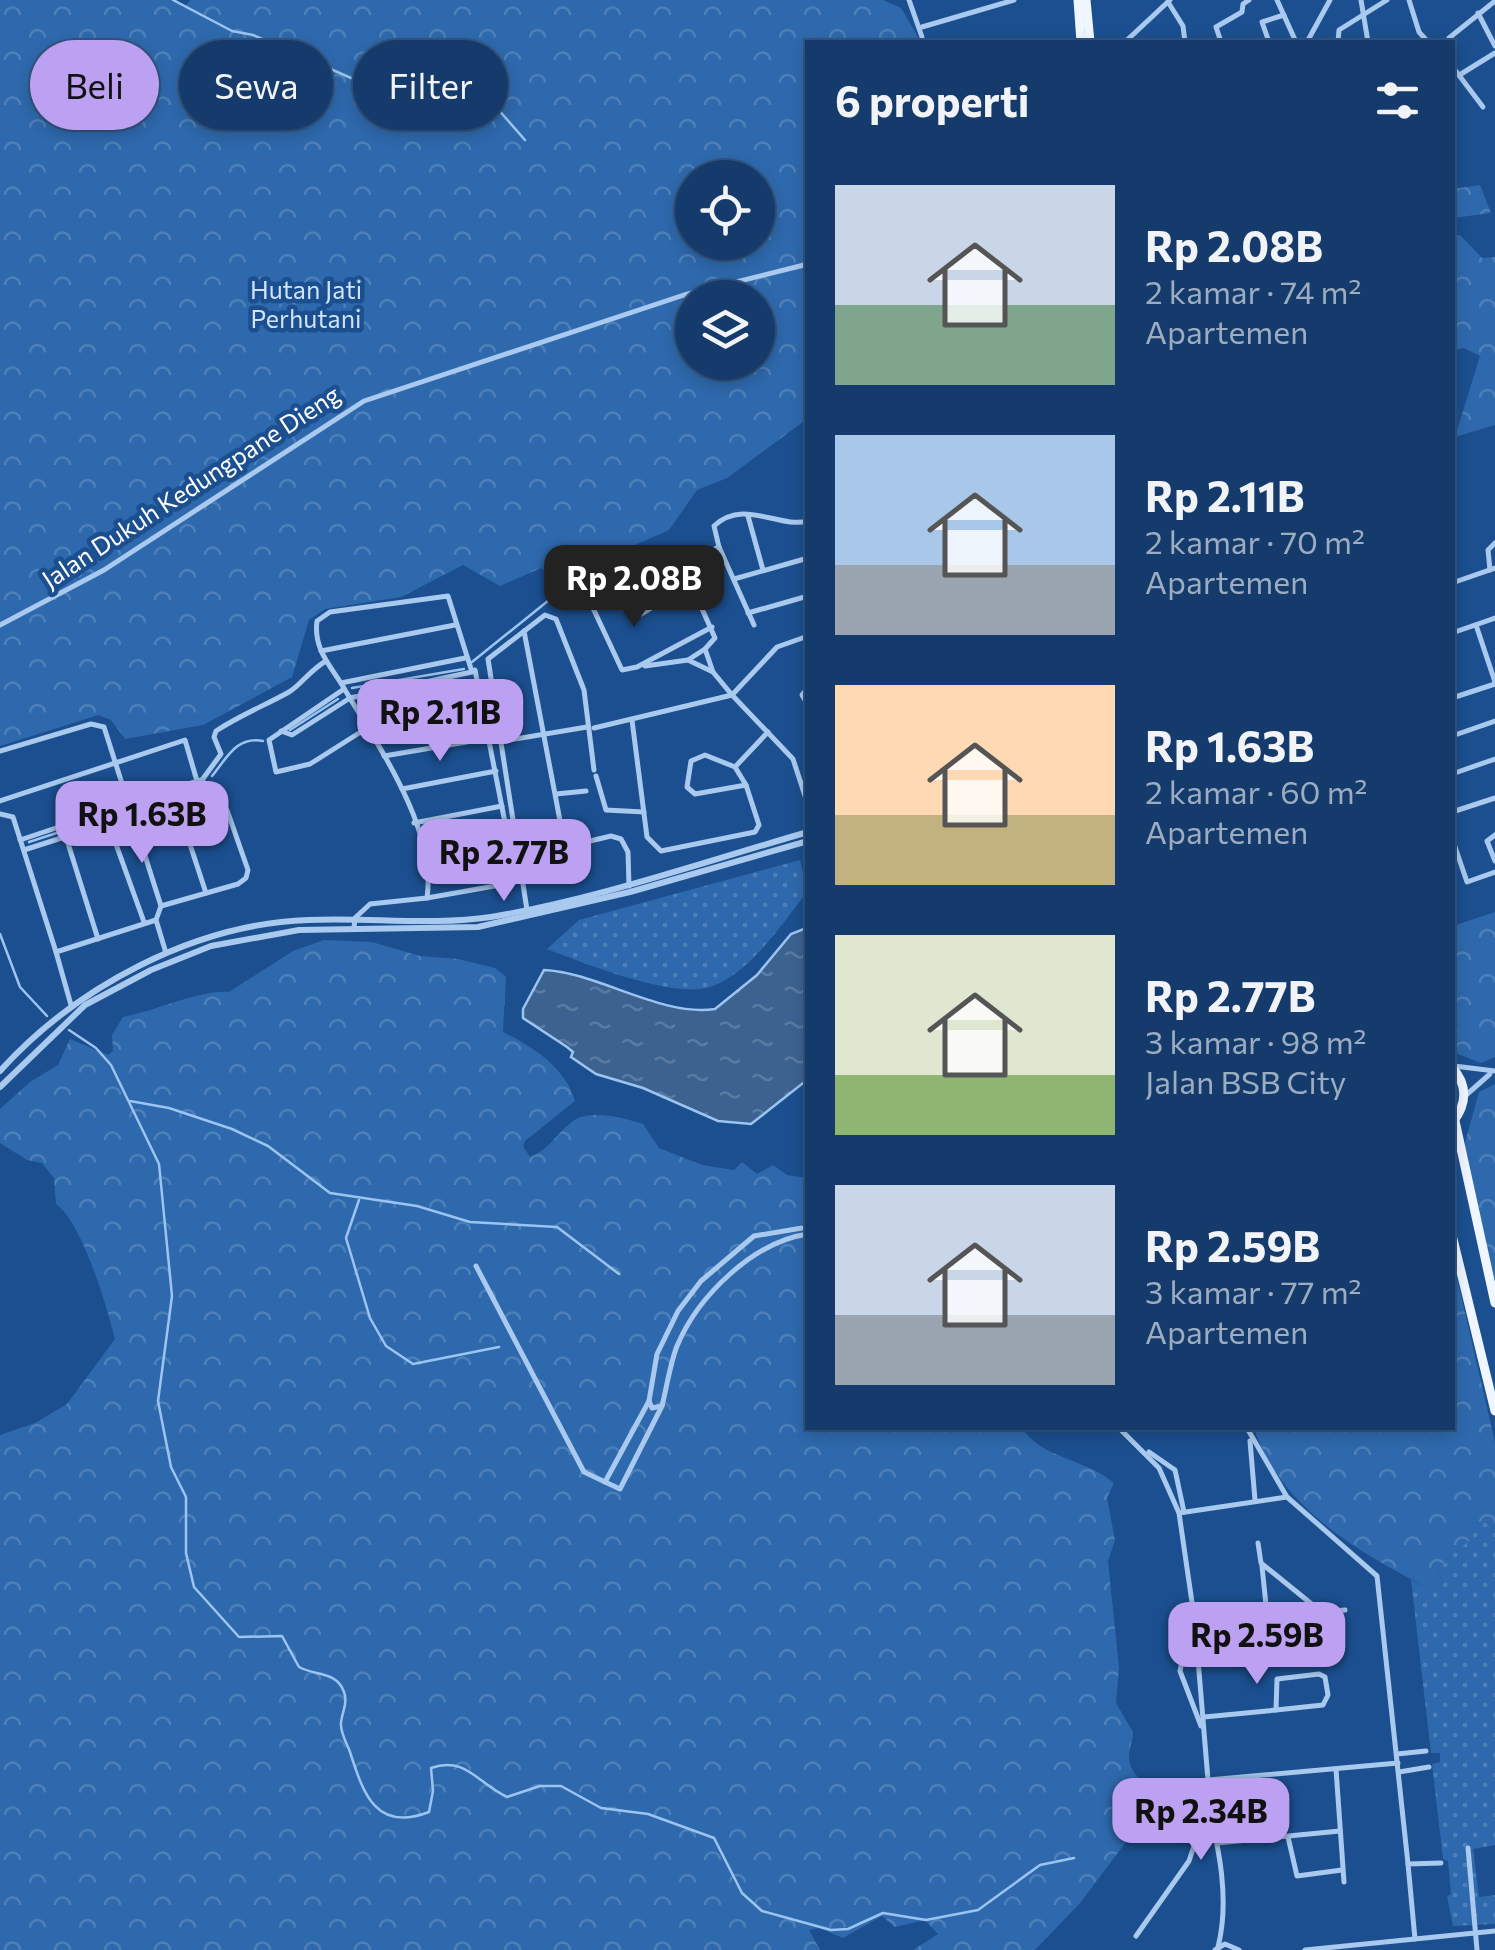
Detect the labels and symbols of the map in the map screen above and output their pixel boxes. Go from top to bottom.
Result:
park label: Hutan Jati Perhutani [250,274,362,333]
street label: Jalan Dukuh Kedungpane Dieng [36,378,345,594]
pin: Rp 2.08B [531,545,737,630]
pin: Rp 2.11B [337,679,543,764]
pin: Rp 1.63B [39,781,245,866]
pin: Rp 2.77B [401,819,607,904]
pin: Rp 2.59B [1154,1602,1360,1687]
pin: Rp 2.34B [1098,1778,1304,1863]

